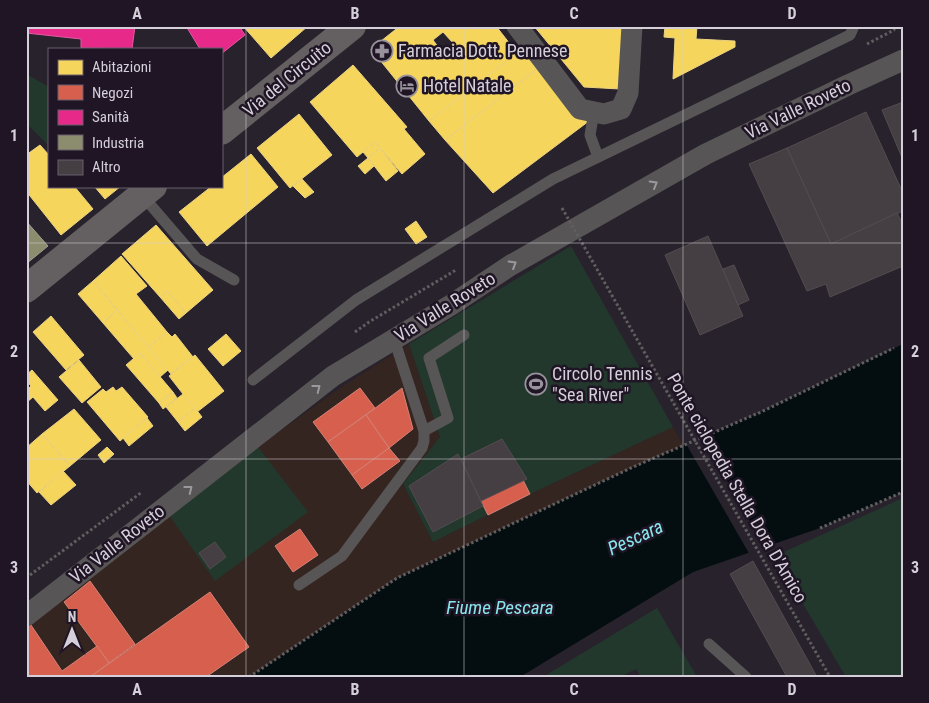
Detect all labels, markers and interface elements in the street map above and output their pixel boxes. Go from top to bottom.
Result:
text: A [132,4,142,23]
text: B [351,4,360,23]
text: C [569,4,579,23]
text: D [787,4,797,23]
street label: Via del Circuito [238,37,335,121]
pharmacy icon: Farmacia Dott. Pennese [370,39,394,63]
place label: Farmacia Dott. Pennese [398,40,568,61]
legend [48,48,222,188]
text: Abitazioni [92,58,151,76]
hotel icon: Hotel Natale [395,74,419,98]
street label: Via Valle Roveto [742,74,854,143]
place label: Hotel Natale [423,75,512,96]
text: Negozi [92,84,133,102]
text: Sanità [92,108,129,126]
text: 1 [10,126,18,145]
text: 1 [911,126,919,145]
text: Industria [92,134,144,152]
text: Altro [92,158,120,176]
one-way arrow [649,180,658,190]
one-way arrow [507,261,516,271]
street label: Via Valle Roveto [391,267,499,346]
text: 2 [10,342,18,361]
text: 2 [911,342,919,361]
place label: Circolo Tennis "Sea River" [552,363,653,405]
street label: Ponte ciclopedia Stella Dora D'Amico [663,369,812,606]
sports icon: Circolo Tennis "Sea River" [524,372,548,396]
one-way arrow [311,385,320,394]
one-way arrow [183,485,192,494]
street label: Via Valle Roveto [65,500,168,587]
water label: Pescara [604,515,667,560]
text: 3 [10,558,18,577]
text: 3 [911,558,919,577]
water label: Fiume Pescara [446,596,554,619]
north arrow [48,606,98,656]
text: N [68,609,76,625]
text: A [132,680,142,699]
text: B [351,680,360,699]
text: C [569,680,579,699]
text: D [787,680,797,699]

